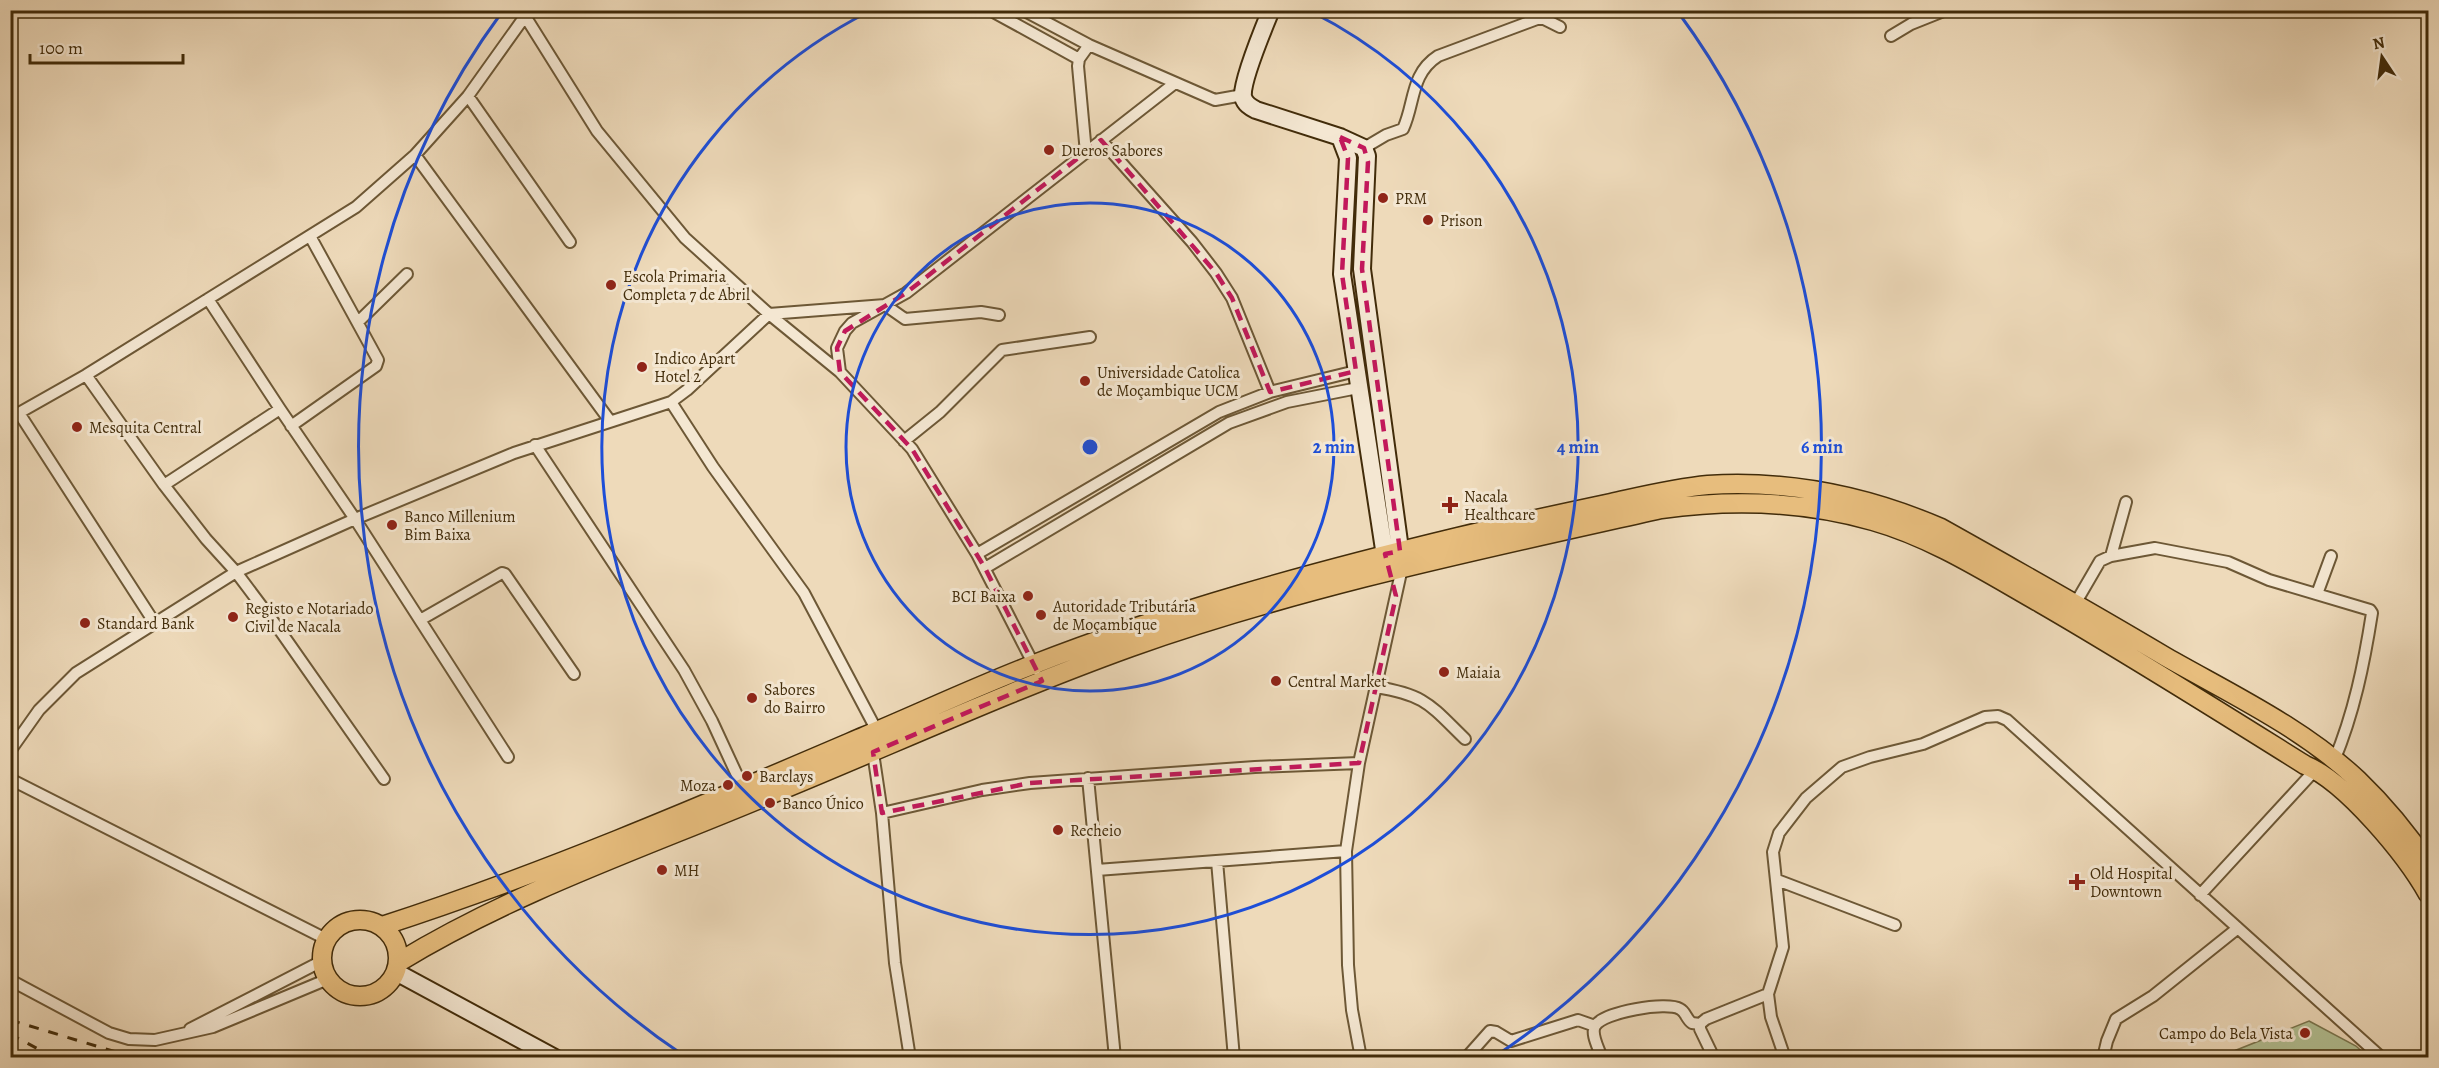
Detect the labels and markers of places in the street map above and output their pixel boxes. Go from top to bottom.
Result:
place label: Dueros Sabores [1061,140,1163,162]
marker: Dueros Sabores [1042,143,1056,157]
place label: PRM [1395,188,1427,210]
marker: PRM [1376,191,1390,205]
place label: Prison [1440,210,1483,232]
marker: Prison [1421,213,1435,227]
place label: Escola Primaria Completa 7 de Abril [623,266,750,306]
marker: Escola Primaria Completa 7 de Abril [604,278,618,292]
place label: Indico Apart Hotel 2 [654,348,736,388]
marker: Indico Apart Hotel 2 [635,360,649,374]
place label: Universidade Catolica de Moçambique UCM [1097,362,1241,402]
marker: Universidade Catolica de Moçambique UCM [1078,374,1092,388]
place label: Mesquita Central [89,417,201,439]
marker: Mesquita Central [70,420,84,434]
centre of rings [1080,437,1100,457]
place label: Nacala Healthcare [1464,486,1535,526]
marker: Nacala Healthcare [1441,496,1459,514]
place label: Banco Millenium Bim Baixa [404,506,516,546]
marker: Banco Millenium Bim Baixa [385,518,399,532]
place label: BCI Baixa [951,586,1017,608]
marker: BCI Baixa [1021,589,1035,603]
place label: Autoridade Tributária de Moçambique [1052,596,1197,636]
place label: Registo e Notariado Civil de Nacala [245,598,374,638]
marker: Autoridade Tributária de Moçambique [1034,608,1048,622]
marker: Registo e Notariado Civil de Nacala [226,610,240,624]
place label: Standard Bank [97,613,195,635]
marker: Standard Bank [78,616,92,630]
place label: Maiaia [1456,662,1501,684]
marker: Maiaia [1437,665,1451,679]
place label: Central Market [1288,671,1386,693]
marker: Central Market [1269,674,1283,688]
place label: Sabores do Bairro [764,679,825,719]
marker: Sabores do Bairro [745,691,759,705]
place label: Barclays [759,766,813,788]
marker: Barclays [740,769,754,783]
place label: Moza [680,775,717,797]
marker: Moza [721,778,735,792]
place label: Banco Único [782,793,864,815]
marker: Banco Único [763,796,777,810]
place label: Recheio [1070,820,1121,842]
marker: Recheio [1051,823,1065,837]
place label: MH [674,860,700,882]
marker: MH [655,863,669,877]
place label: Old Hospital Downtown [2090,863,2173,903]
marker: Old Hospital Downtown [2068,873,2086,891]
place label: Campo do Bela Vista [2159,1023,2294,1045]
marker: Campo do Bela Vista [2298,1026,2312,1040]

